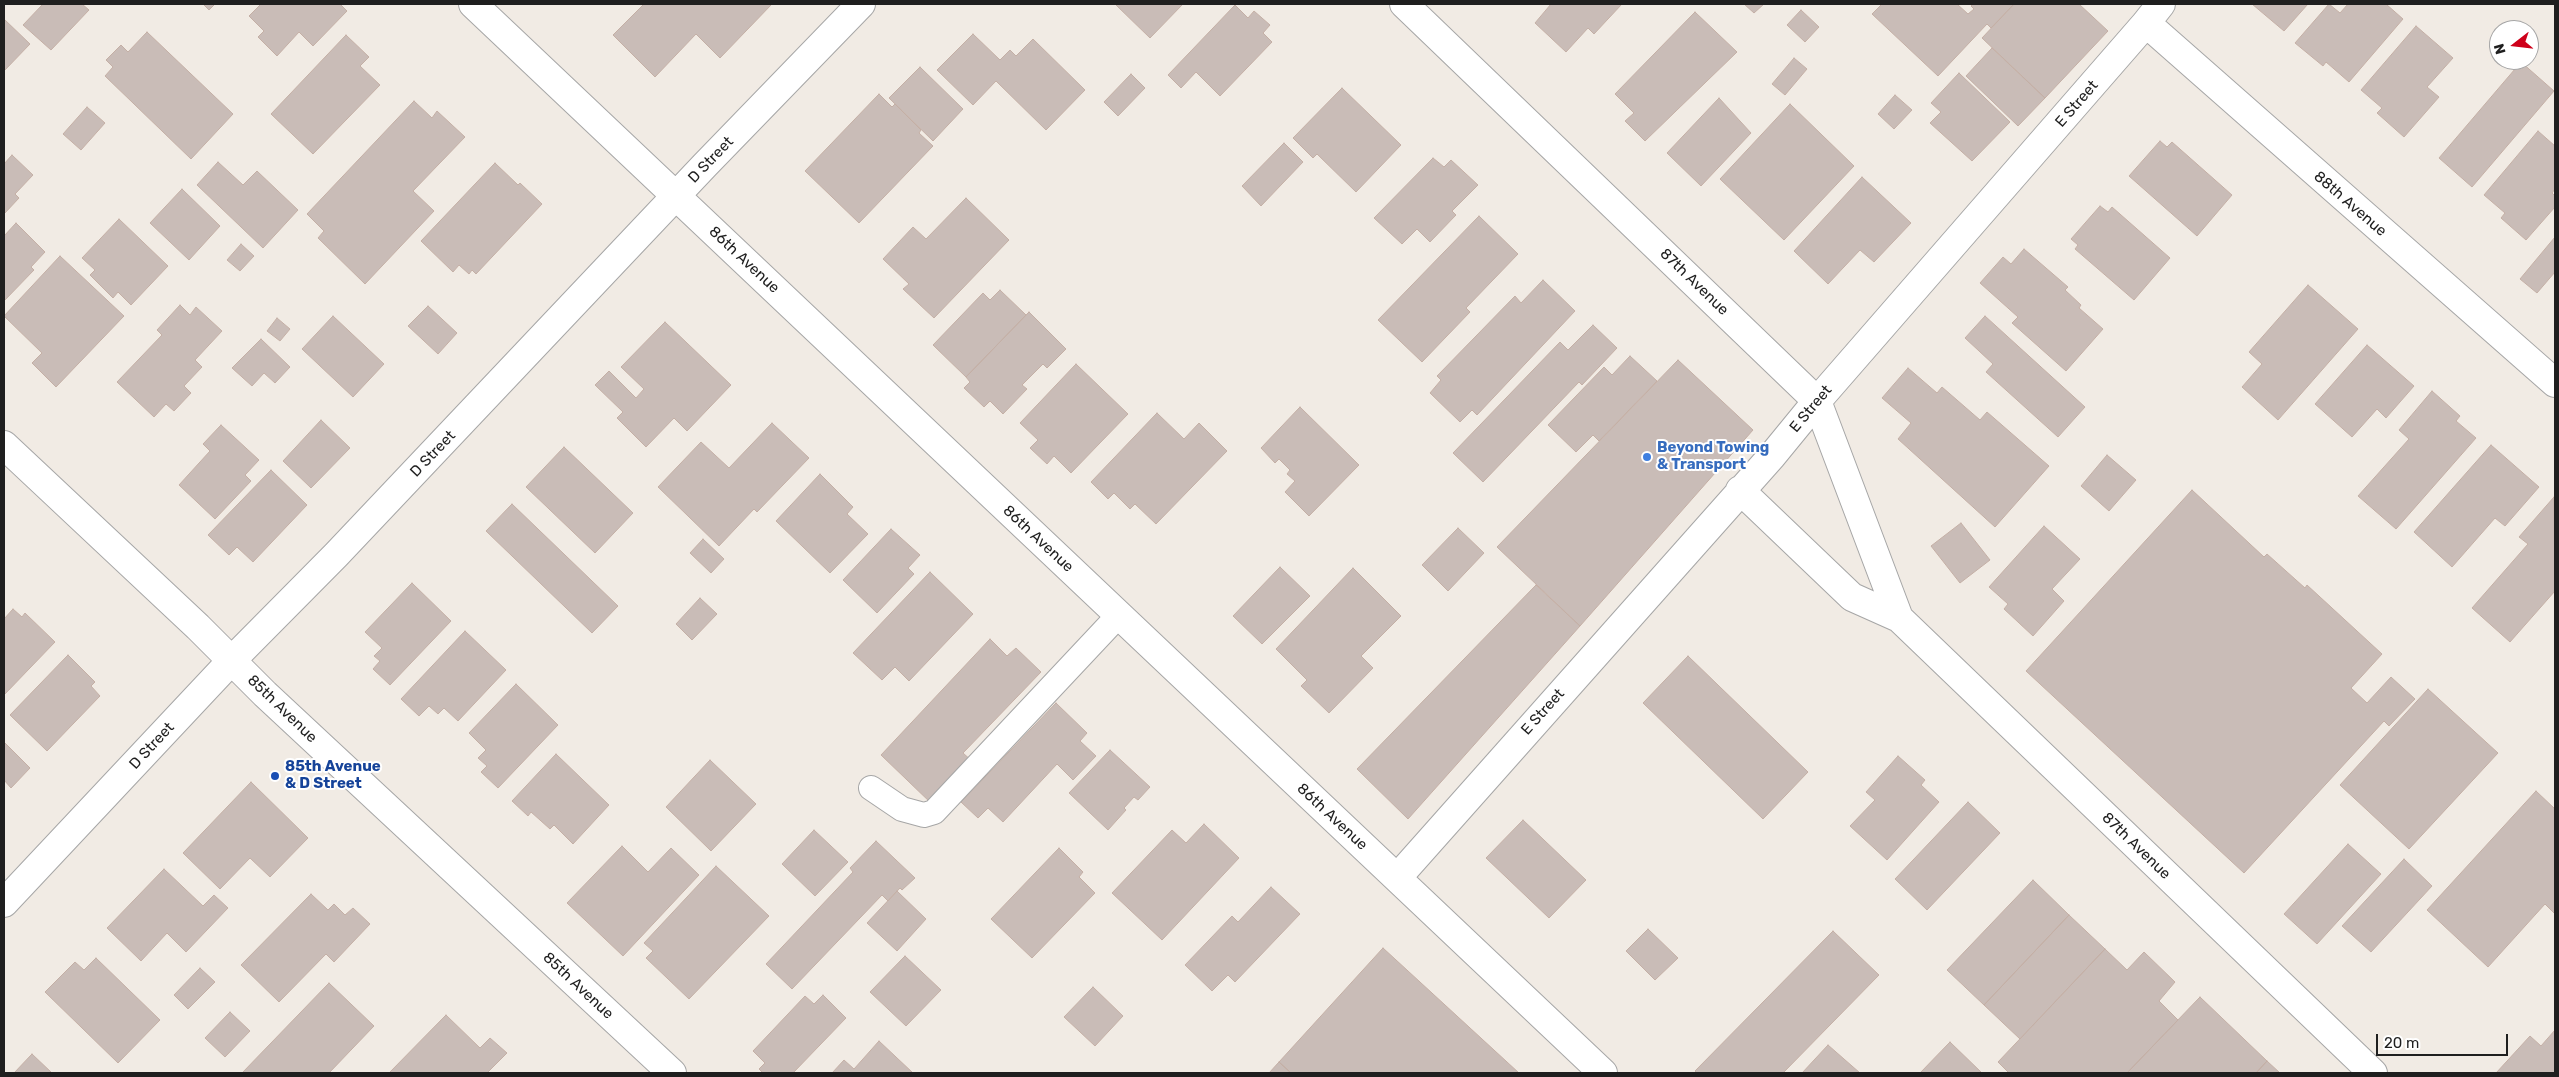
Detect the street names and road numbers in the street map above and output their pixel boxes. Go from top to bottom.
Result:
street label: E Street [2052,77,2102,131]
street label: D Street [685,133,737,187]
street label: 88th Avenue [2310,168,2390,240]
street label: 86th Avenue [705,223,783,297]
street label: 87th Avenue [1656,245,1732,319]
street label: E Street [1786,382,1836,436]
street label: D Street [407,427,459,481]
street label: 86th Avenue [999,502,1077,576]
street label: 85th Avenue [243,671,321,747]
street label: E Street [1518,685,1568,739]
street label: D Street [126,719,178,773]
street label: 86th Avenue [1293,780,1371,854]
street label: 87th Avenue [2098,809,2174,883]
street label: 85th Avenue [539,949,617,1023]

